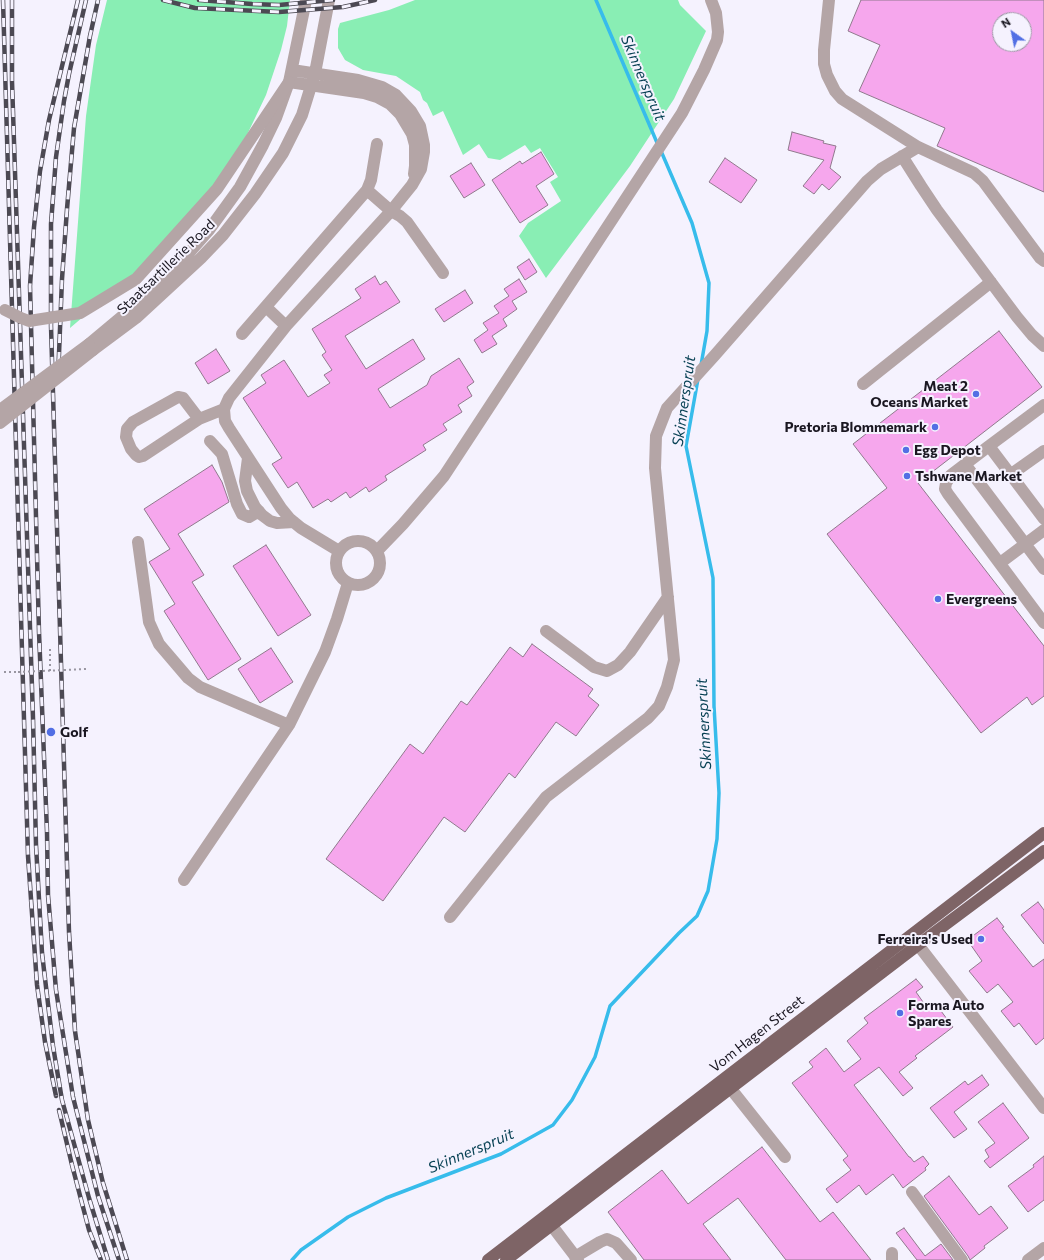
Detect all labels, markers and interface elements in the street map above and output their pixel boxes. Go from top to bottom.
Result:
north arrow [992,12,1032,52]
text: N [999,15,1013,30]
water label: Skinnerspruit [617,32,669,124]
street label: Staatsartillerie Road [114,216,218,318]
water label: Skinnerspruit [669,354,699,448]
place label: Meat 2 Oceans Market [870,378,968,410]
marker: Meat 2 Oceans Market [971,389,981,399]
place label: Pretoria Blommemark [784,419,927,435]
marker: Pretoria Blommemark [930,422,940,432]
place label: Egg Depot [914,442,981,458]
marker: Egg Depot [901,445,911,455]
place label: Tshwane Market [915,468,1022,484]
marker: Tshwane Market [902,471,912,481]
place label: Evergreens [946,591,1017,607]
marker: Evergreens [933,594,943,604]
water label: Skinnerspruit [693,678,715,770]
place label: Golf [60,724,88,740]
marker: Golf [45,726,57,738]
place label: Ferreira's Used [877,931,973,947]
marker: Ferreira's Used [976,934,986,944]
street label: Vom Hagen Street [707,992,807,1076]
place label: Forma Auto Spares [908,997,984,1030]
marker: Forma Auto Spares [895,1008,905,1018]
water label: Skinnerspruit [425,1125,517,1177]

